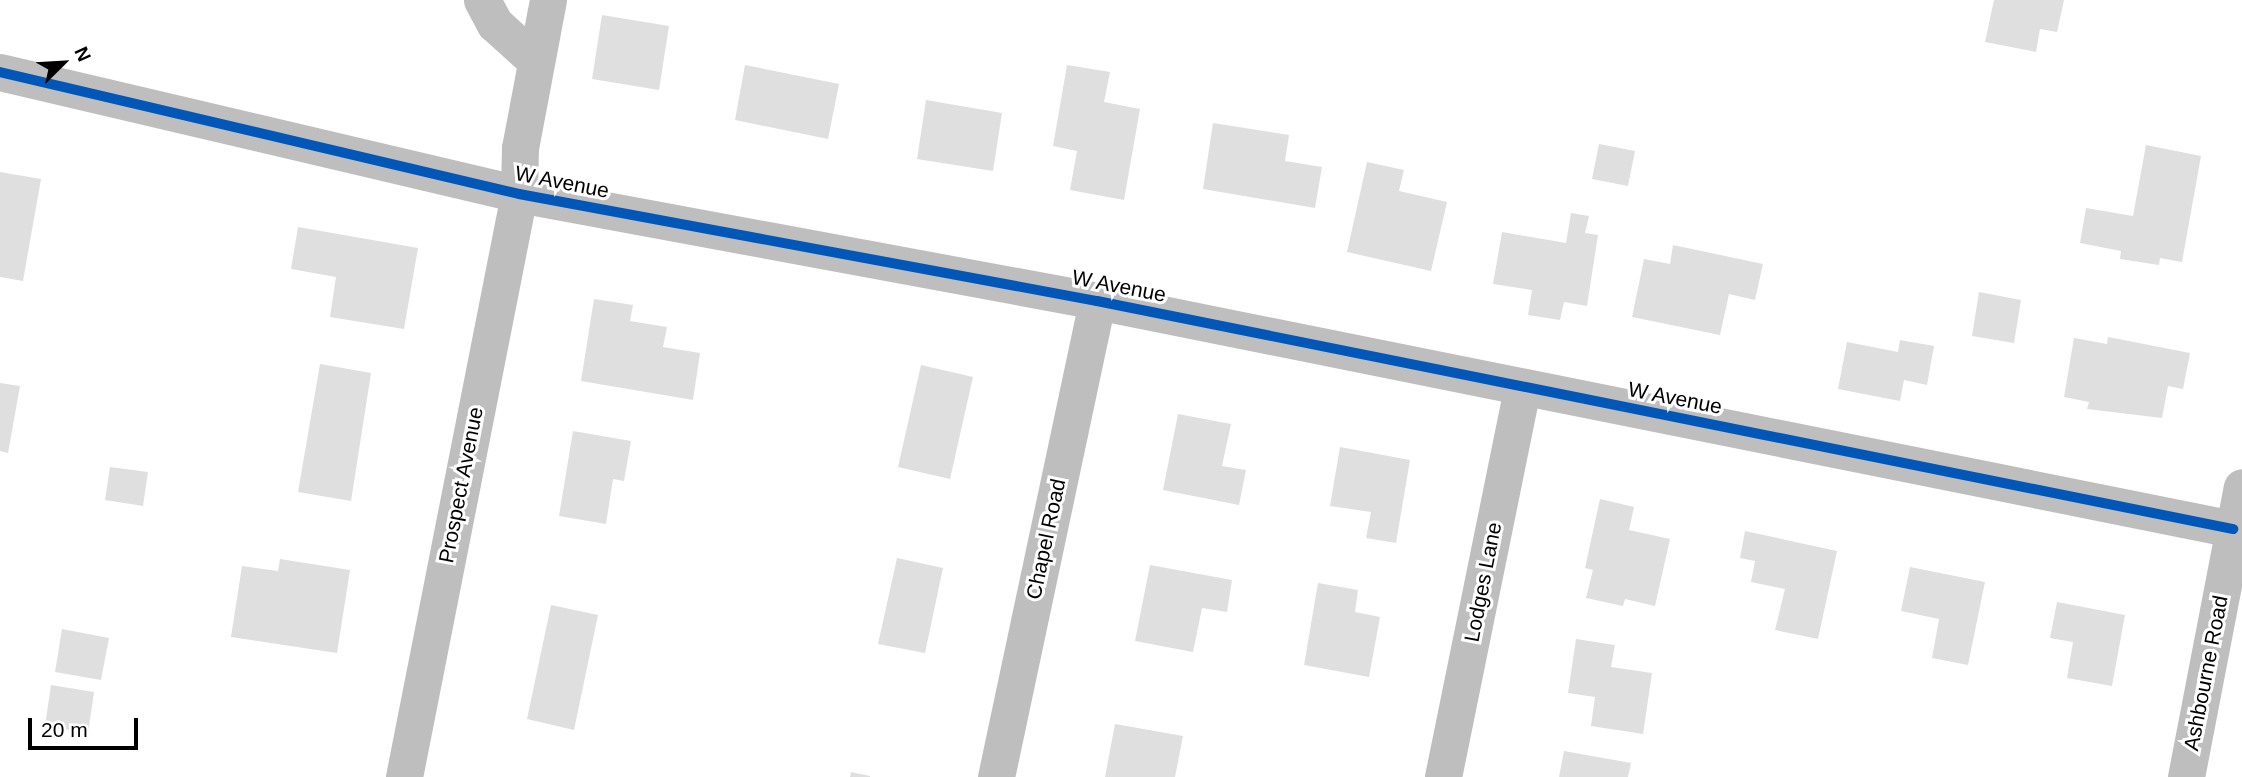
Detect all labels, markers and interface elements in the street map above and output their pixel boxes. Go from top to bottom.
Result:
north arrow [28,28,98,98]
text: N [70,44,95,65]
street label: W Avenue [512,160,612,204]
street label: W Avenue [1069,264,1169,308]
street label: W Avenue [1625,376,1725,420]
street label: Prospect Avenue [433,404,489,566]
street label: Chapel Road [1021,476,1071,602]
street label: Lodges Lane [1459,520,1507,644]
street label: Ashbourne Road [2179,593,2233,753]
scale bar [32,704,142,748]
text: 20 m [41,718,88,741]

